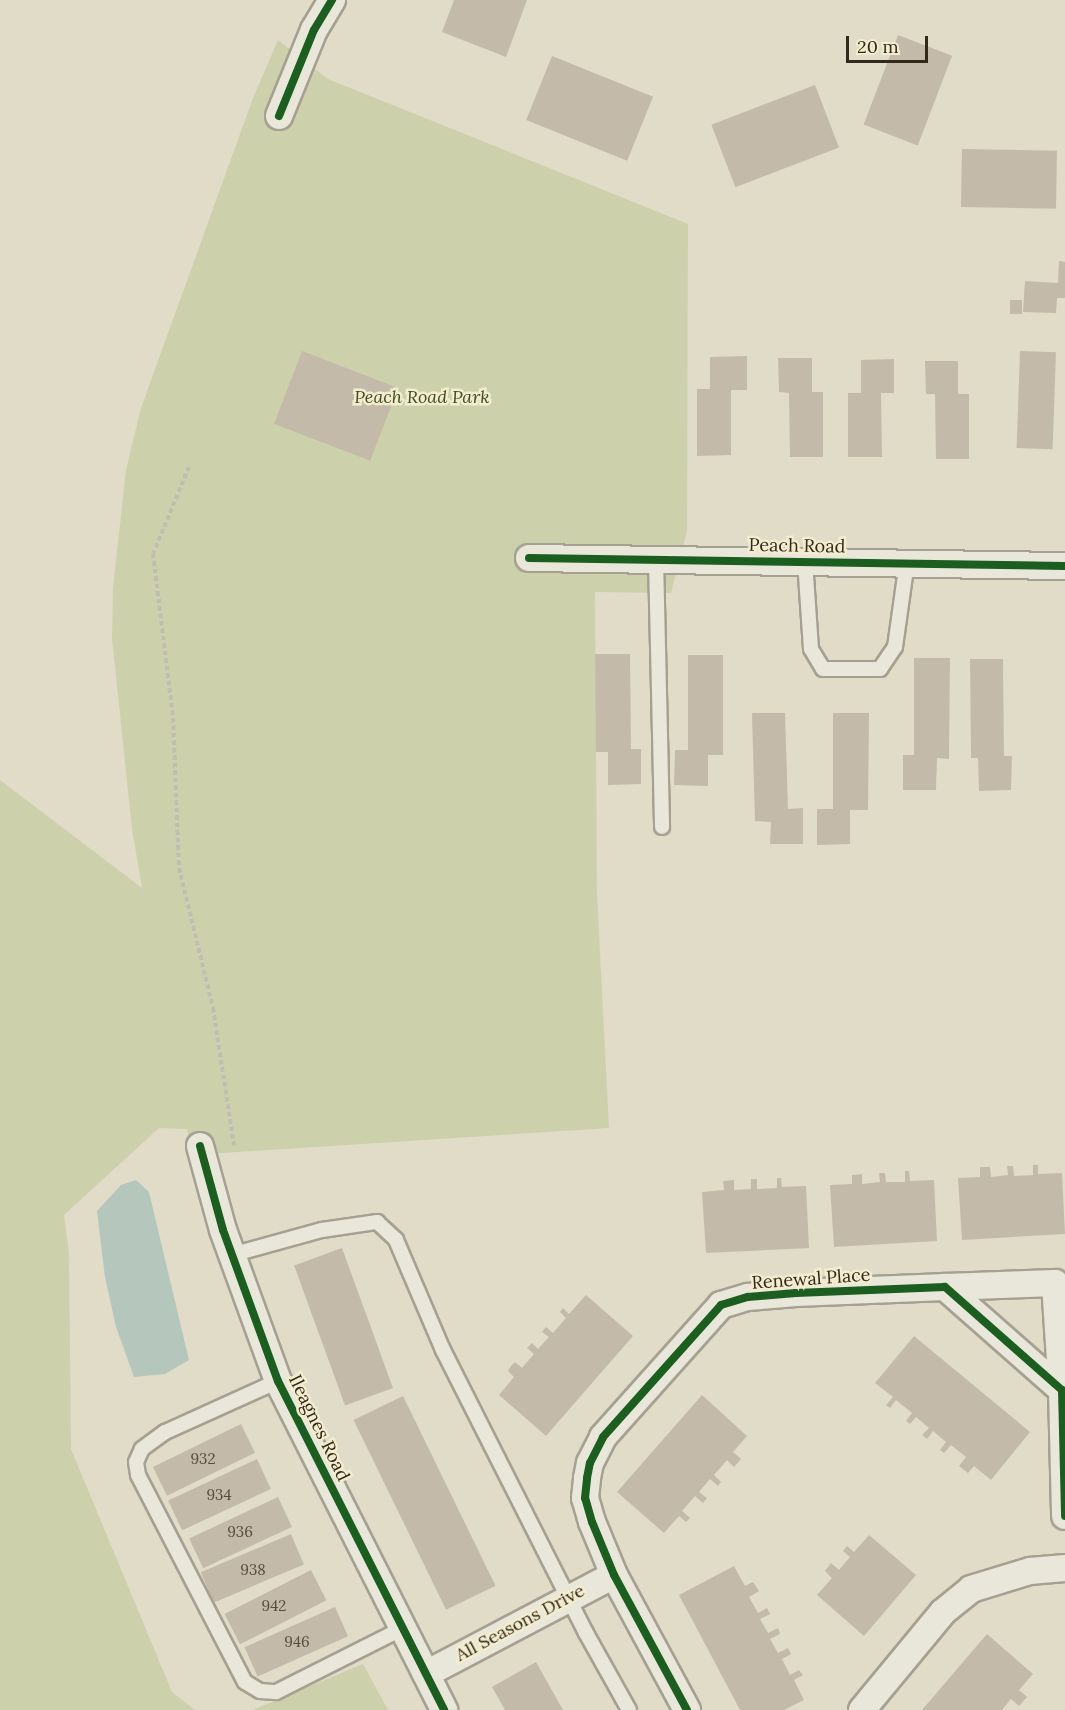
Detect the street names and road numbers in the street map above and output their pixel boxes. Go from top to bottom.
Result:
street label: Peach Road [749,534,845,558]
street label: Renewal Place [751,1264,871,1294]
street label: Ileagnes Road [284,1371,354,1485]
street label: All Seasons Drive [452,1580,588,1666]

